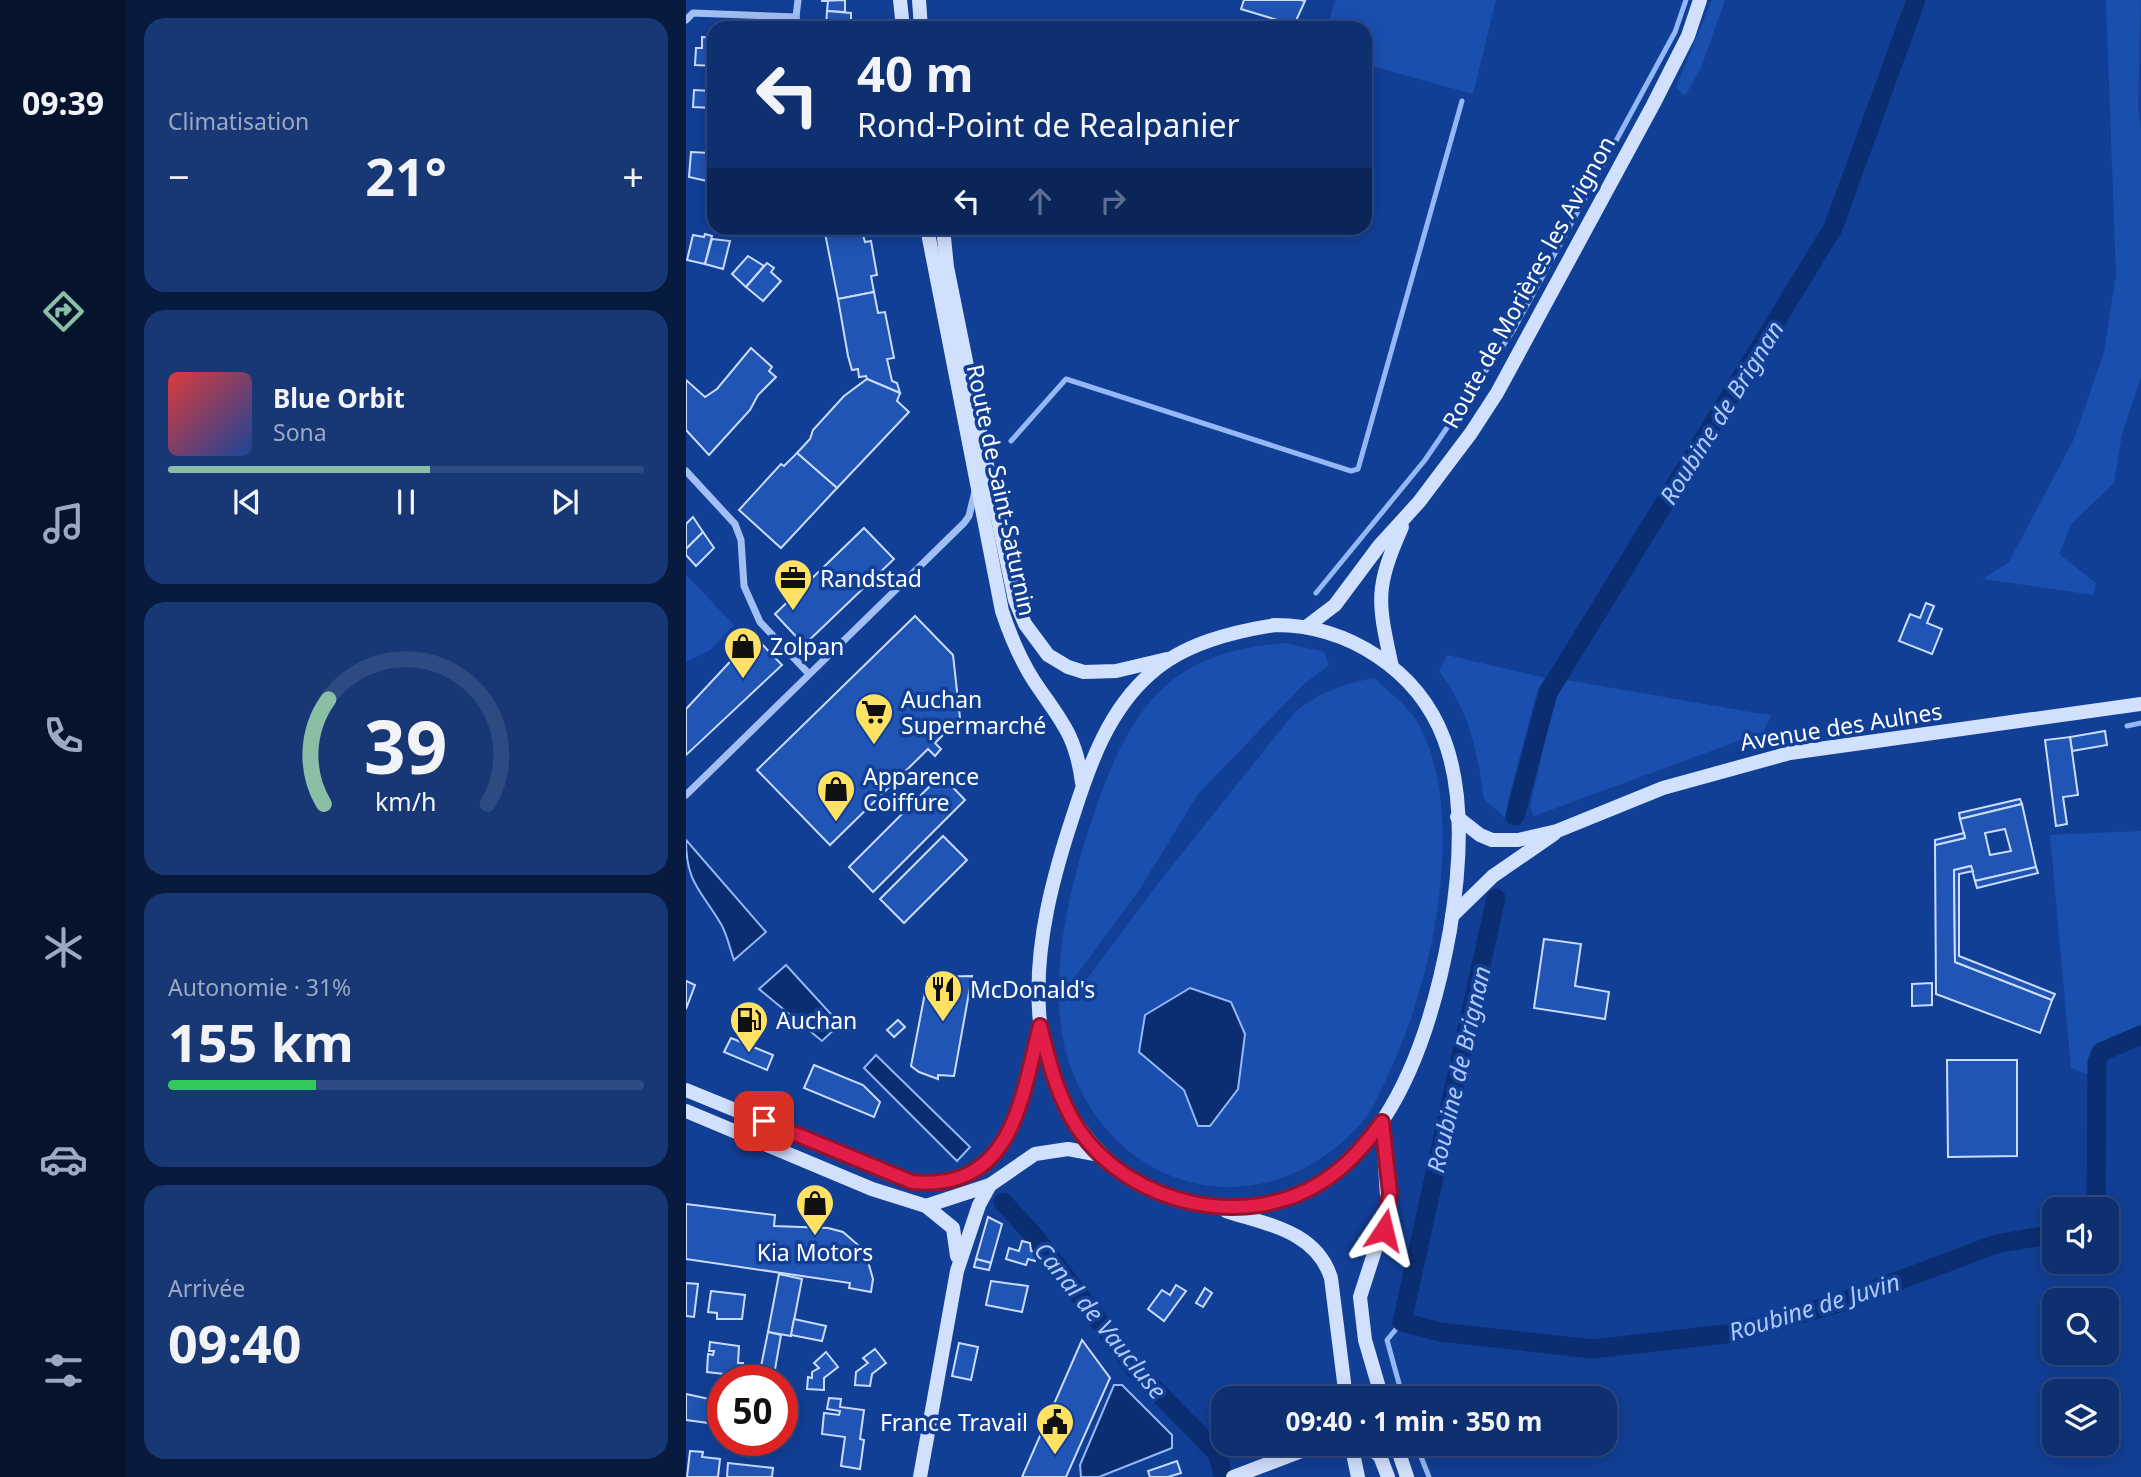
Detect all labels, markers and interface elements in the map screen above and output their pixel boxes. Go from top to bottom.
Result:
text: 40 m [857,40,974,106]
icon: left [742,49,833,140]
text: 09:39 [22,81,104,124]
text: Rond-Point de Realpanier [857,103,1240,146]
text: Climatisation [168,105,309,137]
street label: Route de Morières les Avignon [1434,130,1622,434]
text: 21° [365,140,447,211]
text: − [168,150,190,202]
text: + [622,150,644,202]
icon: left [948,182,986,220]
icon: ahead [1021,182,1059,220]
icon: right [1094,182,1132,220]
icon: directions [39,287,88,336]
water label: Roubine de Brignan [1651,314,1791,510]
street label: Route de Saint-Saturnin [960,361,1044,619]
text: Blue Orbit [273,380,405,416]
text: Sona [273,416,327,448]
icon: previous [228,483,266,521]
icon: pause [387,483,425,521]
icon: next [546,483,584,521]
icon: music [39,499,88,548]
office icon: Randstad [772,557,814,612]
place label: Randstad [820,562,922,594]
shop icon: Zolpan [722,625,764,680]
place label: Zolpan [770,630,844,662]
place label: Auchan Supermarché [901,683,1046,741]
supermarket icon: Auchan Supermarché [853,691,895,746]
street label: Avenue des Aulnes [1738,694,1944,758]
text: 39 [364,697,448,796]
icon: phone [39,711,88,760]
place label: Apparence Coiffure [863,760,979,818]
shop icon: Apparence Coiffure [815,768,857,823]
text: km/h [375,784,437,818]
icon: climate [39,923,88,972]
water label: Roubine de Brignan [1418,963,1498,1175]
restaurant icon: McDonald's [922,968,964,1023]
text: Autonomie · 31% [168,971,351,1003]
place label: McDonald's [970,973,1095,1005]
fuel station icon: Auchan [728,999,770,1054]
place label: Auchan [776,1004,857,1036]
text: 155 km [168,1006,354,1077]
pin [734,1091,794,1151]
icon: arrive [745,1102,783,1140]
icon: car [39,1135,88,1184]
shop icon: Kia Motors [794,1182,836,1237]
position arrow [1347,1193,1421,1267]
map controls [2042,1197,2119,1456]
button: sound [2042,1197,2119,1274]
water label: Canal de Vaucluse [1027,1234,1175,1406]
place label: Kia Motors [757,1236,873,1268]
water label: Roubine de Juvin [1724,1264,1904,1348]
text: Arrivée [168,1272,245,1304]
button: search [2042,1288,2119,1365]
text: 09:40 [168,1307,302,1378]
icon: filters [39,1346,88,1395]
speed limit sign: 50 [707,1365,798,1456]
button: layers [2042,1379,2119,1456]
public building icon: France Travail [1034,1401,1076,1456]
text: 09:40 · 1 min · 350 m [1286,1403,1542,1439]
place label: France Travail [880,1406,1028,1438]

